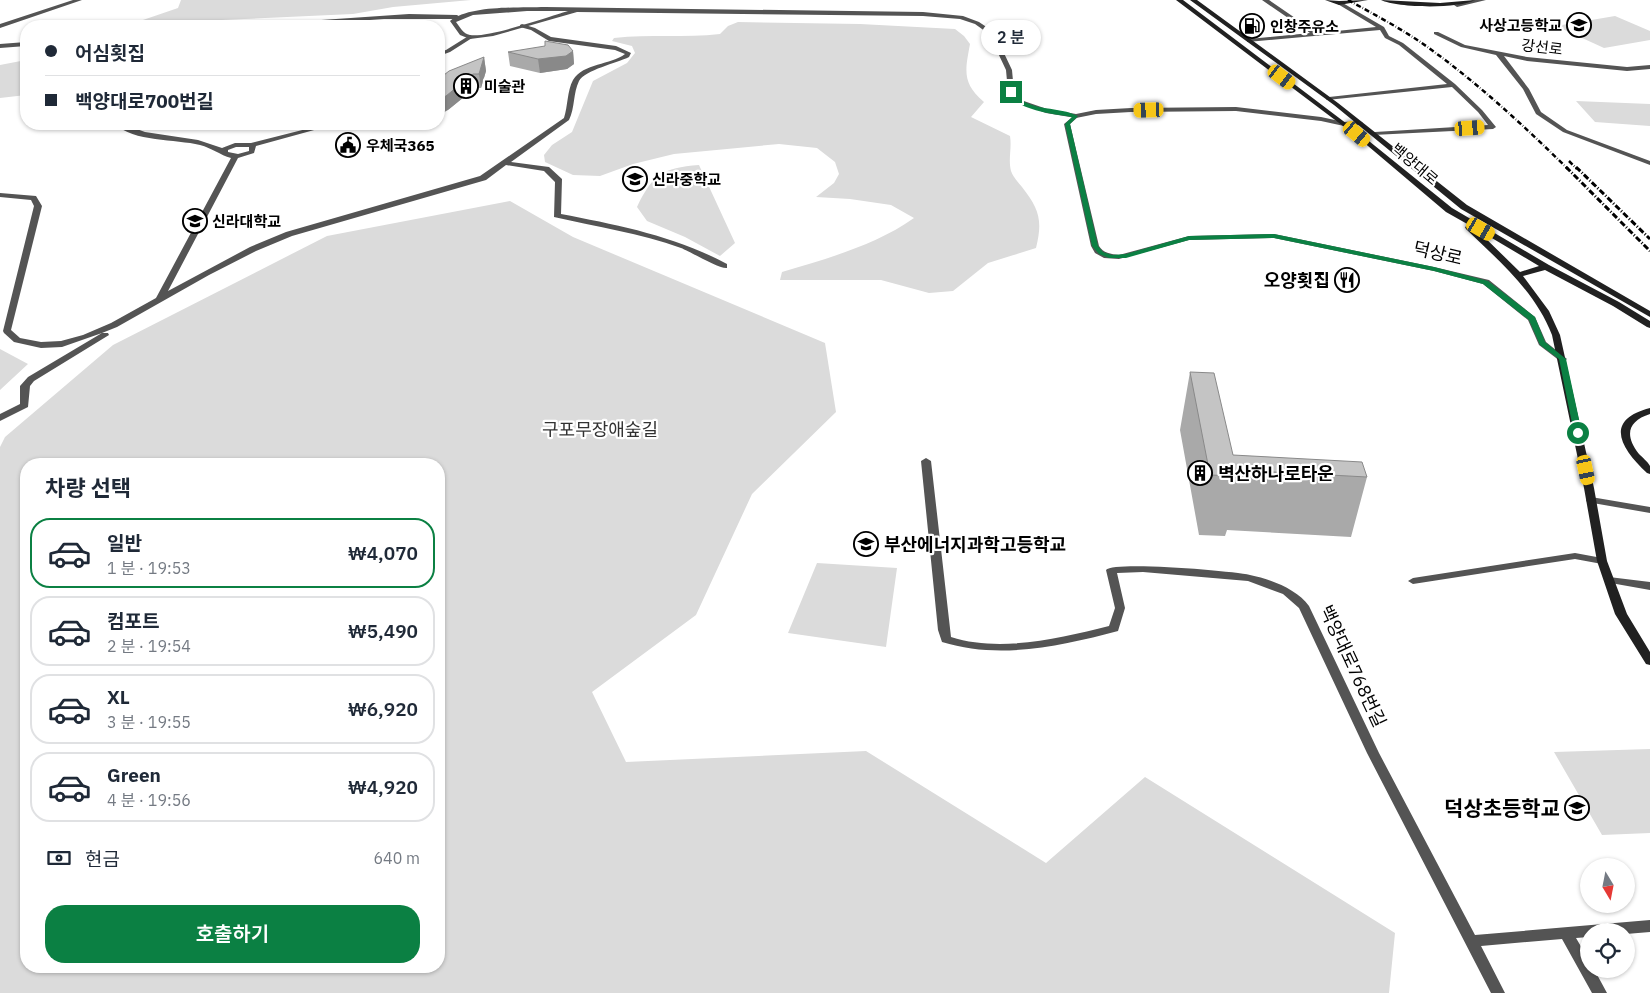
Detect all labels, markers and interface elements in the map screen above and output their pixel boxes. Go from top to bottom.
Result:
school or university icon: 사상고등학교 [1566,12,1592,38]
fuel station icon: 인창주유소 [1239,13,1265,39]
place label: 사상고등학교 [1479,16,1562,35]
place label: 인창주유소 [1270,17,1339,36]
callout: 2 분 [981,19,1041,54]
text: 2 분 [997,27,1025,47]
street label: 강선로 [1520,35,1564,59]
text: 어심횟집 [75,41,145,65]
car [1265,62,1298,92]
building icon: 미술관 [453,73,479,99]
place label: 미술관 [484,77,526,96]
route end [1000,81,1022,103]
text: 백양대로700번길 [75,89,214,113]
car [1133,102,1164,118]
car [1340,119,1373,149]
car [1454,119,1485,137]
public building icon: 우체국365 [335,132,361,158]
place label: 우체국365 [366,136,434,155]
street label: 백양대로 [1388,139,1442,189]
school or university icon: 신라중학교 [622,166,648,192]
place label: 신라중학교 [652,170,721,189]
school or university icon: 신라대학교 [182,208,208,234]
place label: 신라대학교 [212,212,281,231]
car [1464,215,1497,243]
street label: 덕상로 [1411,236,1465,270]
restaurant icon: 오양횟집 [1334,267,1360,293]
place label: 오양횟집 [1264,269,1330,292]
park label: 구포무장애숲길 [542,418,658,441]
route start [1567,422,1589,444]
car [1575,454,1596,486]
building icon: 벽산하나로타운 [1187,460,1213,486]
place label: 벽산하나로타운 [1218,462,1334,485]
text: 차량 선택 [45,473,131,502]
icon: car [47,531,92,576]
text: 일반 [107,531,142,555]
school or university icon: 부산에너지과학고등학교 [853,531,879,557]
place label: 부산에너지과학고등학교 [884,533,1066,556]
text: ₩4,070 [348,541,418,565]
text: 1 분 · 19:53 [107,558,191,578]
street label: 백양대로768번길 [1315,601,1391,731]
icon: car [47,609,92,654]
text: 컴포트 [107,609,159,633]
text: ₩5,490 [348,619,418,643]
text: 2 분 · 19:54 [107,636,191,656]
text: XL [107,685,130,709]
icon: car [47,687,92,732]
text: ₩6,920 [348,697,418,721]
text: 3 분 · 19:55 [107,712,191,732]
text: Green [107,763,161,787]
icon: car [47,765,92,810]
text: ₩4,920 [348,775,418,799]
text: 4 분 · 19:56 [107,790,191,810]
place label: 덕상초등학교 [1444,794,1560,822]
school or university icon: 덕상초등학교 [1564,795,1590,821]
icon: cash [45,844,73,872]
text: 현금 [85,847,120,871]
text: 640 m [373,848,420,868]
north arrow [1580,858,1635,912]
map controls [1580,858,1635,978]
button: 호출하기 [45,905,420,963]
button: locate [1580,923,1635,978]

